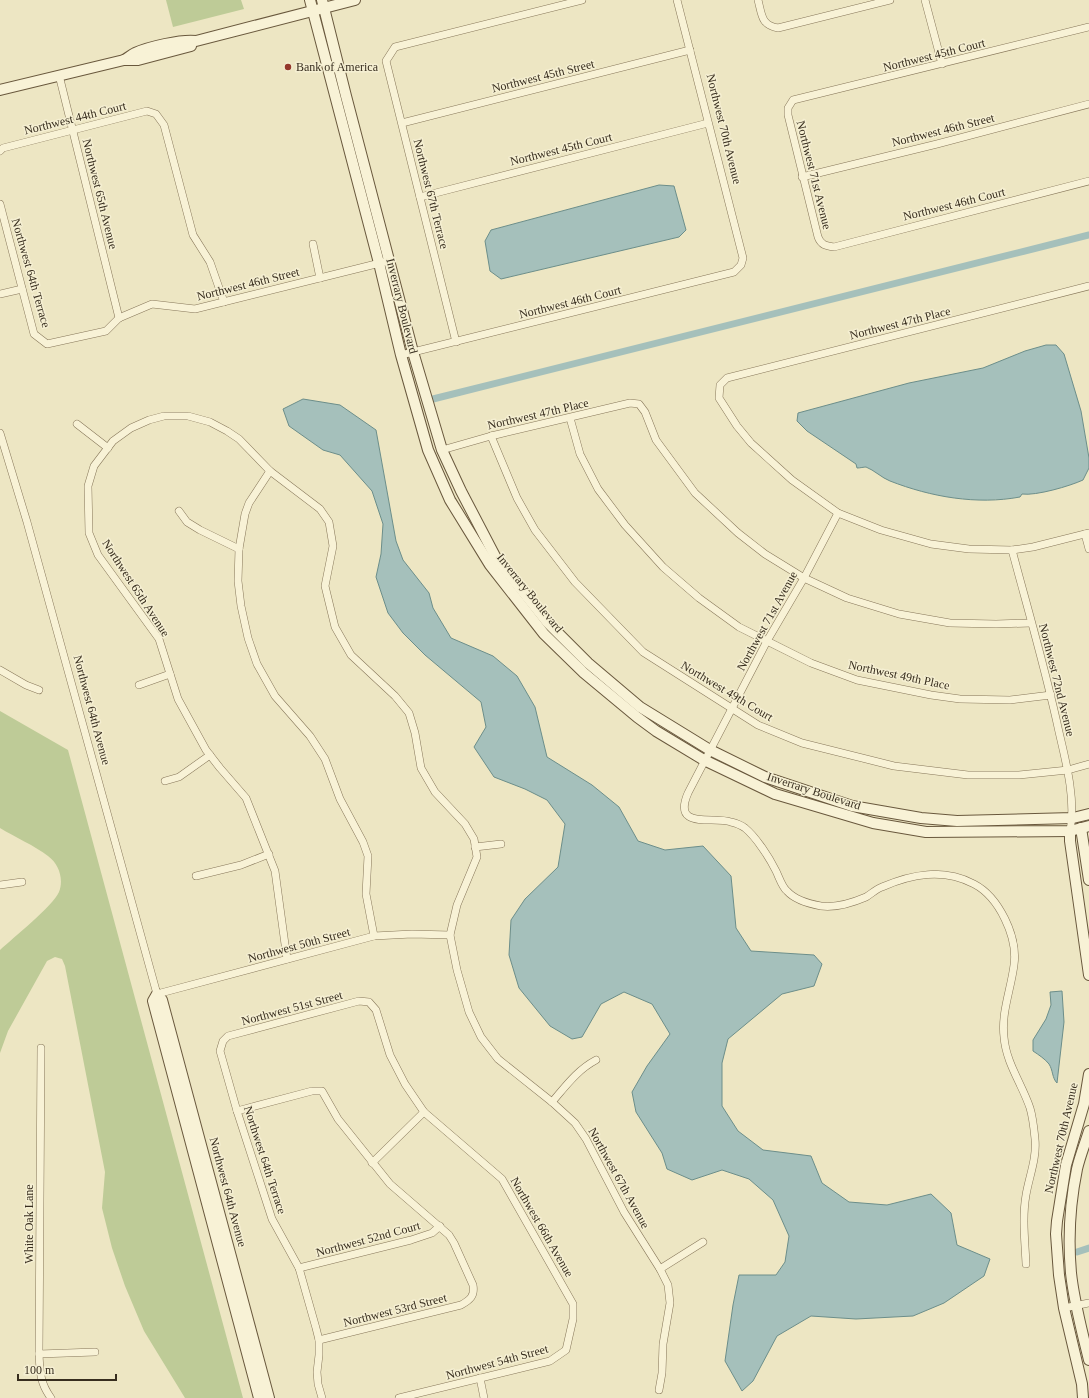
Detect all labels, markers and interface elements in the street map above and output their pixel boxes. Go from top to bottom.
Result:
street label: Northwest 45th Court [882,35,987,74]
street label: Northwest 45th Street [490,56,596,96]
place label: Bank of America [296,60,379,74]
marker: Bank of America [283,62,293,72]
street label: Northwest 70th Avenue [704,72,744,186]
street label: Northwest 44th Court [23,98,128,137]
street label: Northwest 46th Street [890,110,996,150]
street label: Northwest 71st Avenue [794,119,834,231]
street label: Northwest 45th Court [509,129,614,168]
street label: Northwest 65th Avenue [80,137,120,251]
street label: Northwest 67th Terrace [411,138,451,250]
street label: Northwest 46th Court [902,184,1007,223]
street label: Northwest 64th Terrace [9,217,53,329]
street label: Inverrary Boulevard [383,257,421,355]
street label: Northwest 46th Street [195,264,301,304]
street label: Northwest 46th Court [518,282,623,321]
street label: Northwest 47th Place [848,304,952,342]
street label: Northwest 47th Place [486,396,590,432]
street label: Northwest 65th Avenue [99,537,173,639]
street label: Inverrary Boulevard [494,551,566,635]
street label: Northwest 71st Avenue [734,569,800,673]
street label: Northwest 72nd Avenue [1036,622,1078,738]
street label: Northwest 64th Avenue [71,654,113,766]
street label: Northwest 49th Place [847,657,951,693]
street label: Northwest 49th Court [679,658,776,724]
street label: Inverrary Boulevard [765,769,863,813]
street label: Northwest 50th Street [246,924,352,965]
street label: Northwest 51st Street [240,988,345,1028]
street label: Northwest 70th Avenue [1041,1081,1081,1195]
street label: Northwest 64th Terrace [241,1104,289,1216]
street label: Northwest 67th Avenue [585,1125,653,1231]
street label: Northwest 64th Avenue [207,1136,249,1248]
street label: Northwest 66th Avenue [508,1175,576,1279]
street label: White Oak Lane [22,1184,36,1264]
street label: Northwest 52nd Court [314,1218,422,1260]
street label: Northwest 53rd Street [342,1290,449,1330]
street label: Northwest 54th Street [444,1341,550,1382]
scale bar [18,1356,116,1382]
text: 100 m [24,1363,55,1377]

